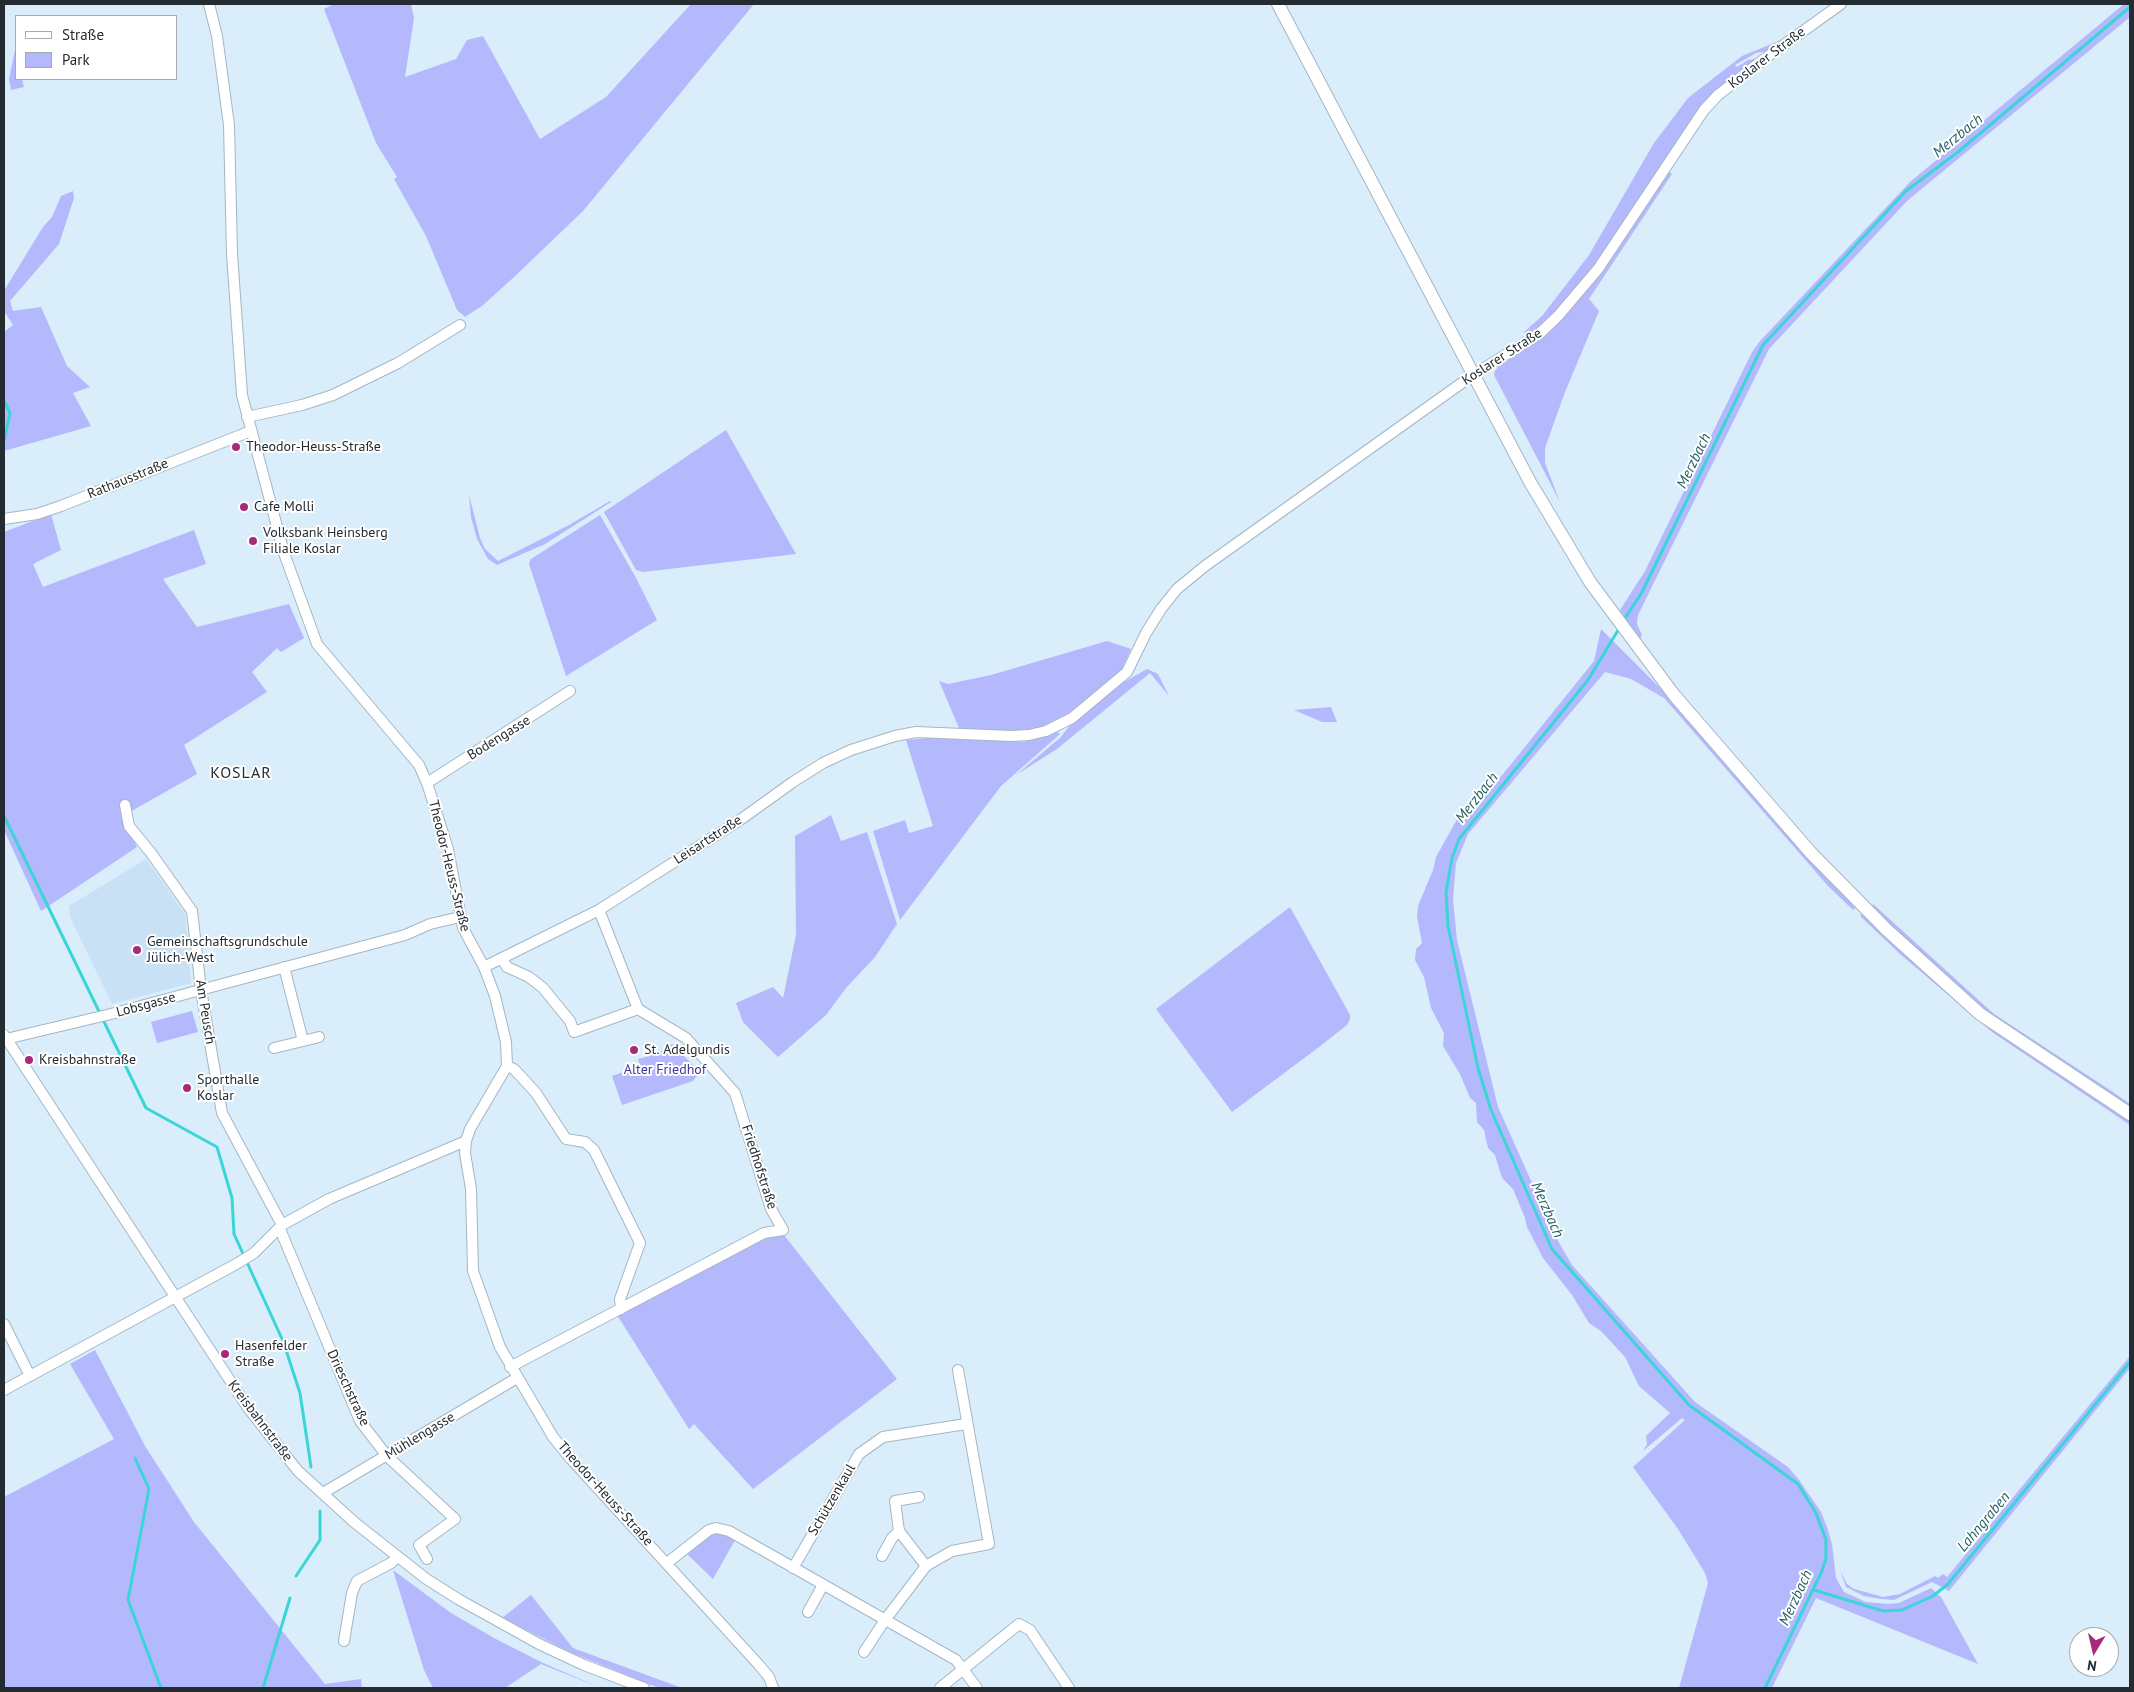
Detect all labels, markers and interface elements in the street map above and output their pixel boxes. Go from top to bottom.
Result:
legend [15,15,178,80]
street label: Koslarer Straße [1725,24,1809,92]
text: Straße [62,25,104,44]
text: Park [62,50,90,69]
water label: Merzbach [1929,110,1987,162]
street label: Koslarer Straße [1459,325,1545,389]
water label: Merzbach [1673,431,1715,491]
place label: Theodor-Heuss-Straße [246,439,381,455]
marker: Theodor-Heuss-Straße [230,441,242,453]
street label: Rathausstraße [85,455,171,503]
place label: Cafe Molli [254,499,314,515]
marker: Cafe Molli [238,501,250,513]
place label: Volksbank Heinsberg Filiale Koslar [263,525,388,558]
marker: Volksbank Heinsberg Filiale Koslar [247,535,259,547]
street label: Bodengasse [464,712,534,764]
district label: KOSLAR [209,763,273,783]
water label: Merzbach [1452,769,1502,827]
street label: Theodor-Heuss-Straße [425,799,473,933]
street label: Leisartstraße [671,812,745,868]
place label: Gemeinschaftsgrundschule Jülich-West [147,934,308,966]
marker: Gemeinschaftsgrundschule Jülich-West [131,944,143,956]
street label: Am Peusch [192,979,218,1045]
street label: Lobsgasse [114,989,178,1021]
place label: St. Adelgundis [644,1042,730,1058]
marker: St. Adelgundis [628,1044,640,1056]
place label: Kreisbahnstraße [39,1052,136,1068]
marker: Kreisbahnstraße [23,1054,35,1066]
park label: Alter Friedhof [624,1062,706,1078]
place label: Sporthalle Koslar [197,1072,259,1104]
marker: Sporthalle Koslar [181,1082,193,1094]
street label: Friedhofstraße [737,1123,781,1211]
water label: Merzbach [1527,1179,1567,1241]
place label: Hasenfelder Straße [235,1338,307,1370]
street label: Drieschstraße [323,1347,373,1429]
marker: Hasenfelder Straße [219,1348,231,1360]
street label: Kreisbahnstraße [224,1377,296,1465]
street label: Mühlengasse [382,1409,458,1463]
street label: Theodor-Heuss-Straße [554,1438,656,1550]
street label: Schützenkaul [805,1461,859,1539]
water label: Lahngraben [1954,1489,2014,1555]
water label: Merzbach [1775,1567,1817,1629]
north arrow [2069,1627,2119,1677]
text: N [2086,1656,2098,1675]

